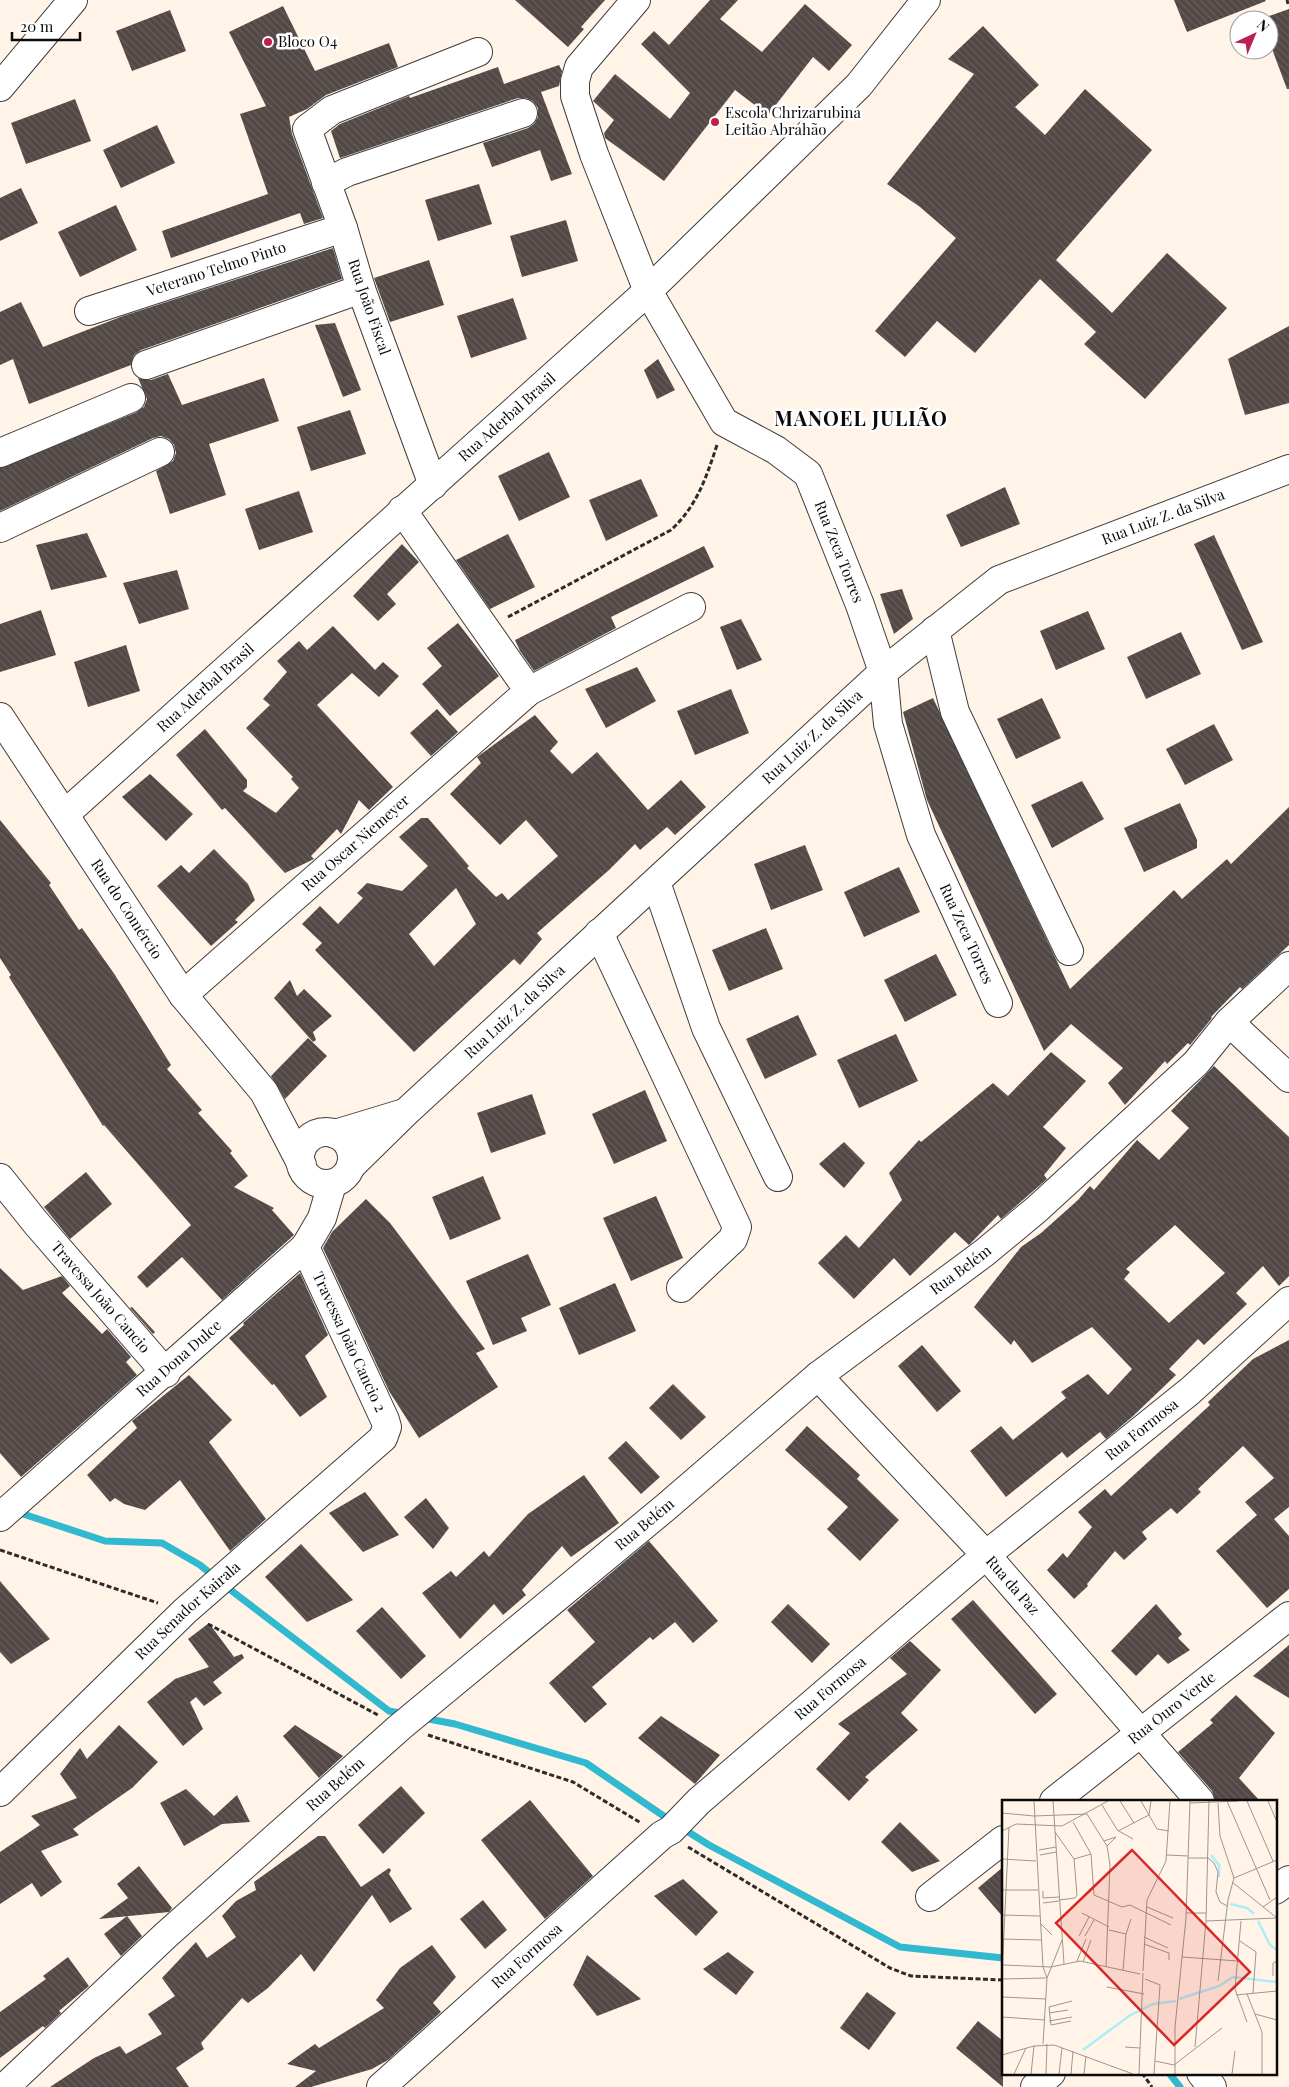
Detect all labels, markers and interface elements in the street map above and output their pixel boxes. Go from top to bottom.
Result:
scale bar [12,10,80,42]
north arrow [1229,10,1279,60]
text: N [1253,15,1274,36]
text: 20 m [20,16,54,36]
place label: Bloco O4 [278,31,337,51]
marker: Bloco O4 [262,36,274,48]
place label: Escola Chrizarubina Leitão Abrahão [725,102,862,139]
marker: Escola Chrizarubina Leitão Abrahão [709,116,721,128]
street label: Veterano Telmo Pinto [143,236,288,301]
street label: Rua João Fiscal [344,256,396,357]
street label: Rua Aderbal Brasil [454,368,559,465]
district label: MANOEL JULIÃO [774,404,948,431]
street label: Rua Luiz Z. da Silva [1099,483,1228,549]
street label: Rua Zeca Torres [811,497,869,605]
street label: Rua Aderbal Brasil [152,638,258,736]
street label: Rua Luiz Z. da Silva [757,685,867,788]
street label: Rua Oscar Niemeyer [297,789,413,895]
street label: Rua do Comércio [87,855,168,963]
street label: Rua Zeca Torres [936,880,999,987]
street label: Rua Luiz Z. da Silva [459,959,569,1062]
street label: Travessa João Cancio [47,1237,155,1357]
street label: Rua Belém [925,1240,996,1299]
street label: Travessa João Cancio 2 [309,1268,391,1415]
street label: Rua Dona Dulce [132,1315,225,1401]
street label: Rua Formosa [1101,1393,1182,1464]
street label: Rua Belém [610,1493,678,1554]
street label: Rua da Paz [982,1551,1045,1619]
street label: Rua Senador Kairala [130,1556,244,1664]
street label: Rua Formosa [790,1651,870,1724]
street label: Rua Ouro Verde [1123,1667,1219,1748]
street label: Rua Belém [301,1752,369,1815]
inset map [1002,1800,1276,2074]
street label: Rua Formosa [487,1918,566,1992]

